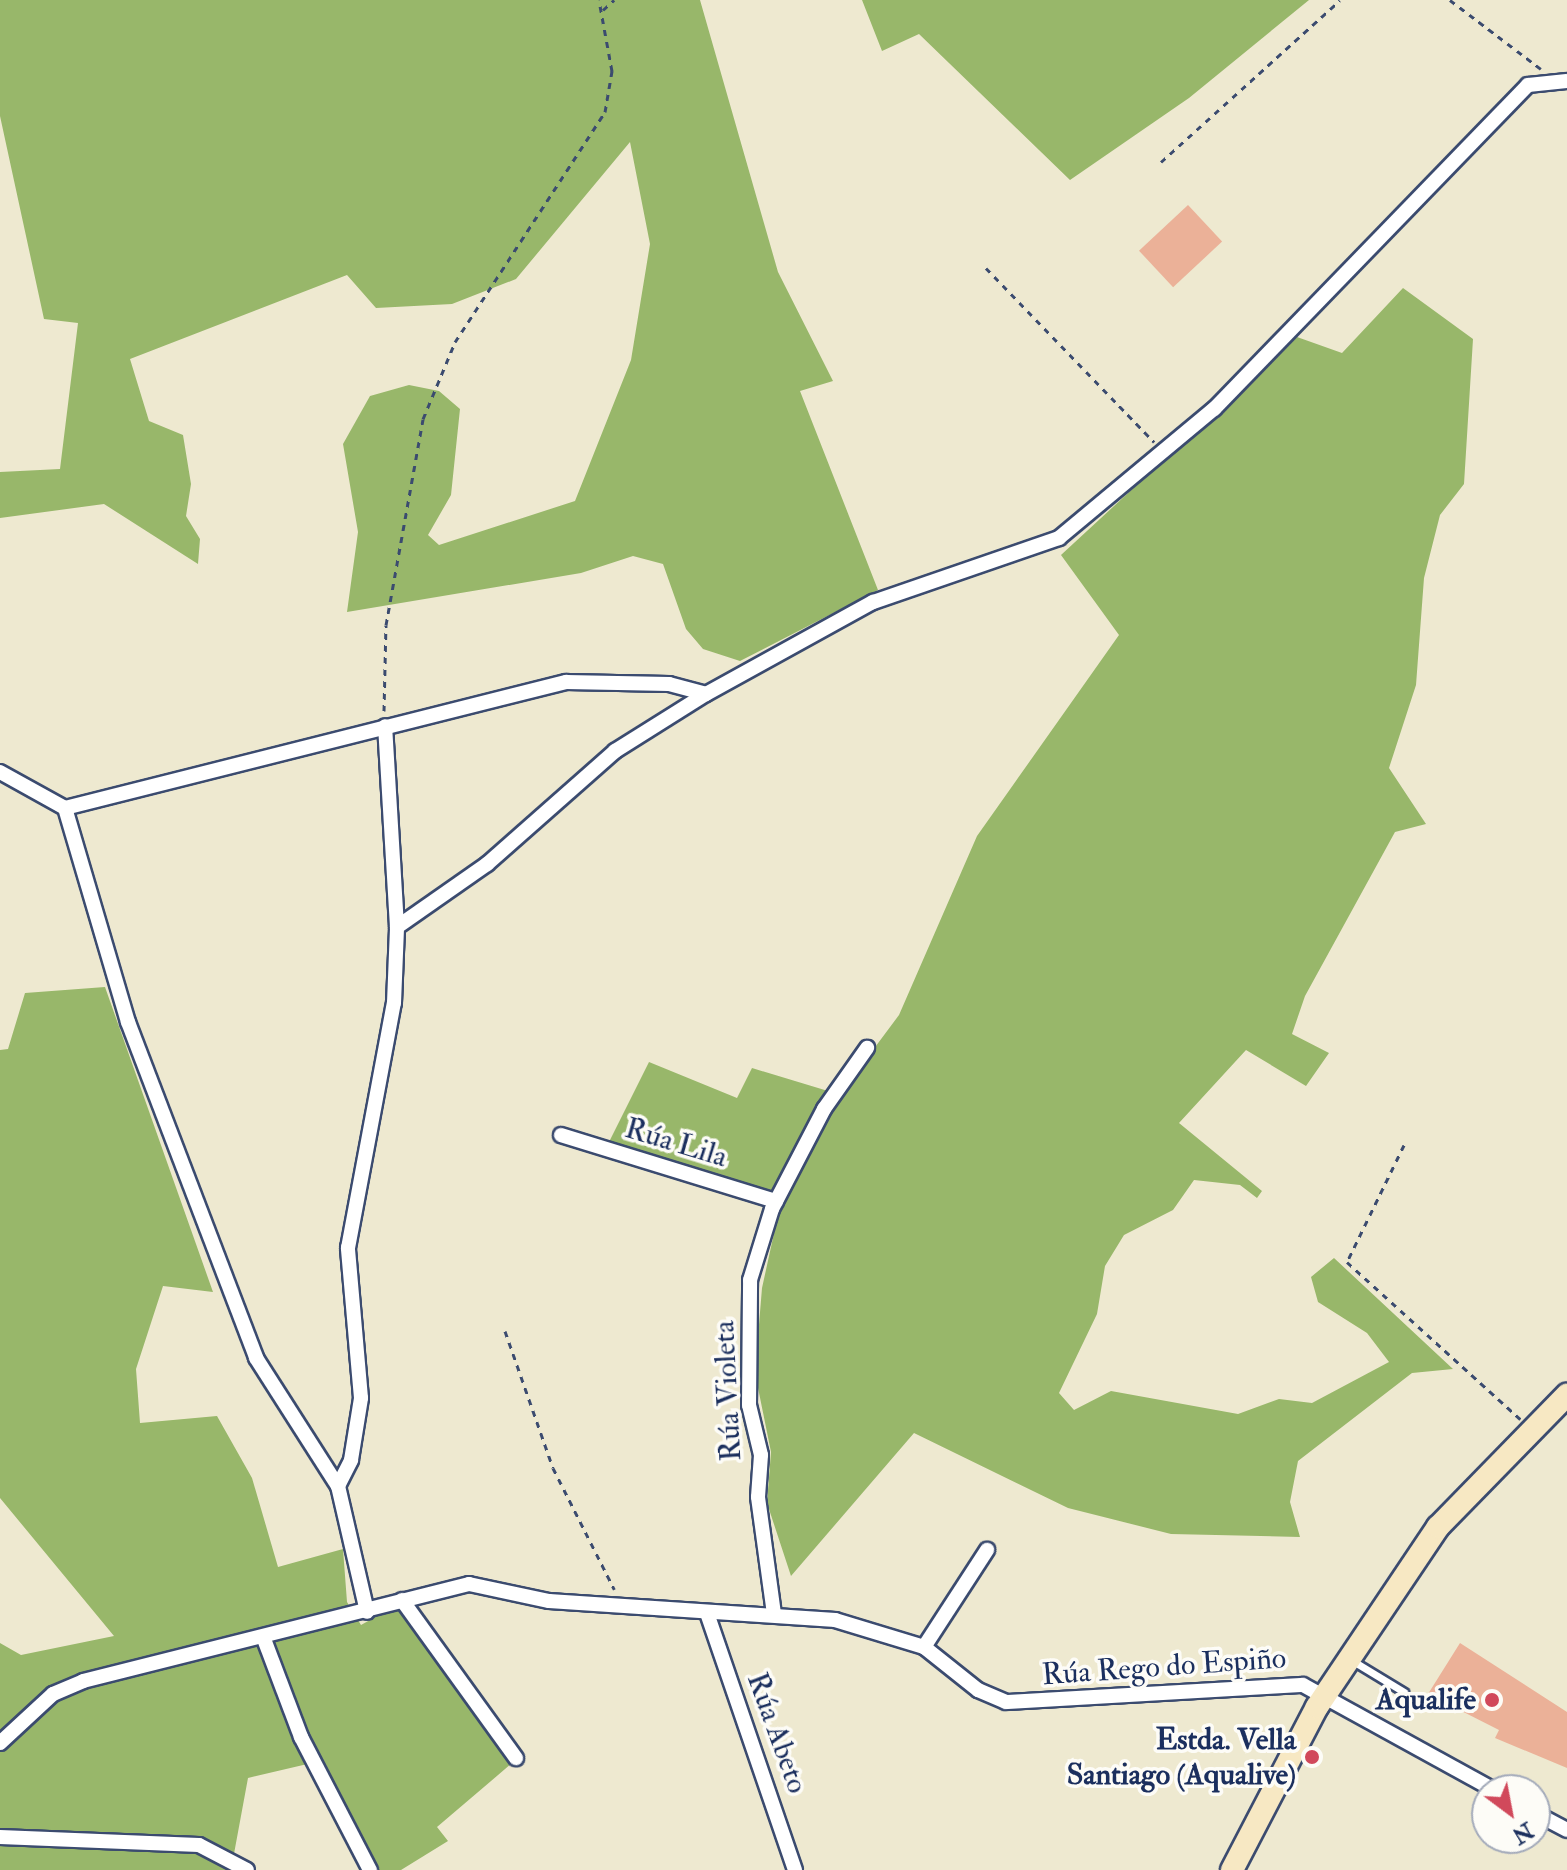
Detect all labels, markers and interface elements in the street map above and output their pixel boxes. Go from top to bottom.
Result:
street label: Rúa Lila [620,1110,732,1176]
street label: Rúa Violeta [706,1320,750,1462]
street label: Rúa Rego do Espiño [1041,1641,1287,1693]
street label: Rúa Abeto [739,1668,815,1798]
place label: Aqualife [1376,1682,1476,1718]
marker: Aqualife [1483,1691,1501,1709]
place label: Estda. Vella Santiago (Aqualive) [1067,1722,1296,1792]
marker: Estda. Vella Santiago (Aqualive) [1303,1748,1321,1766]
north arrow [1471,1774,1551,1854]
text: N [1507,1816,1538,1850]

